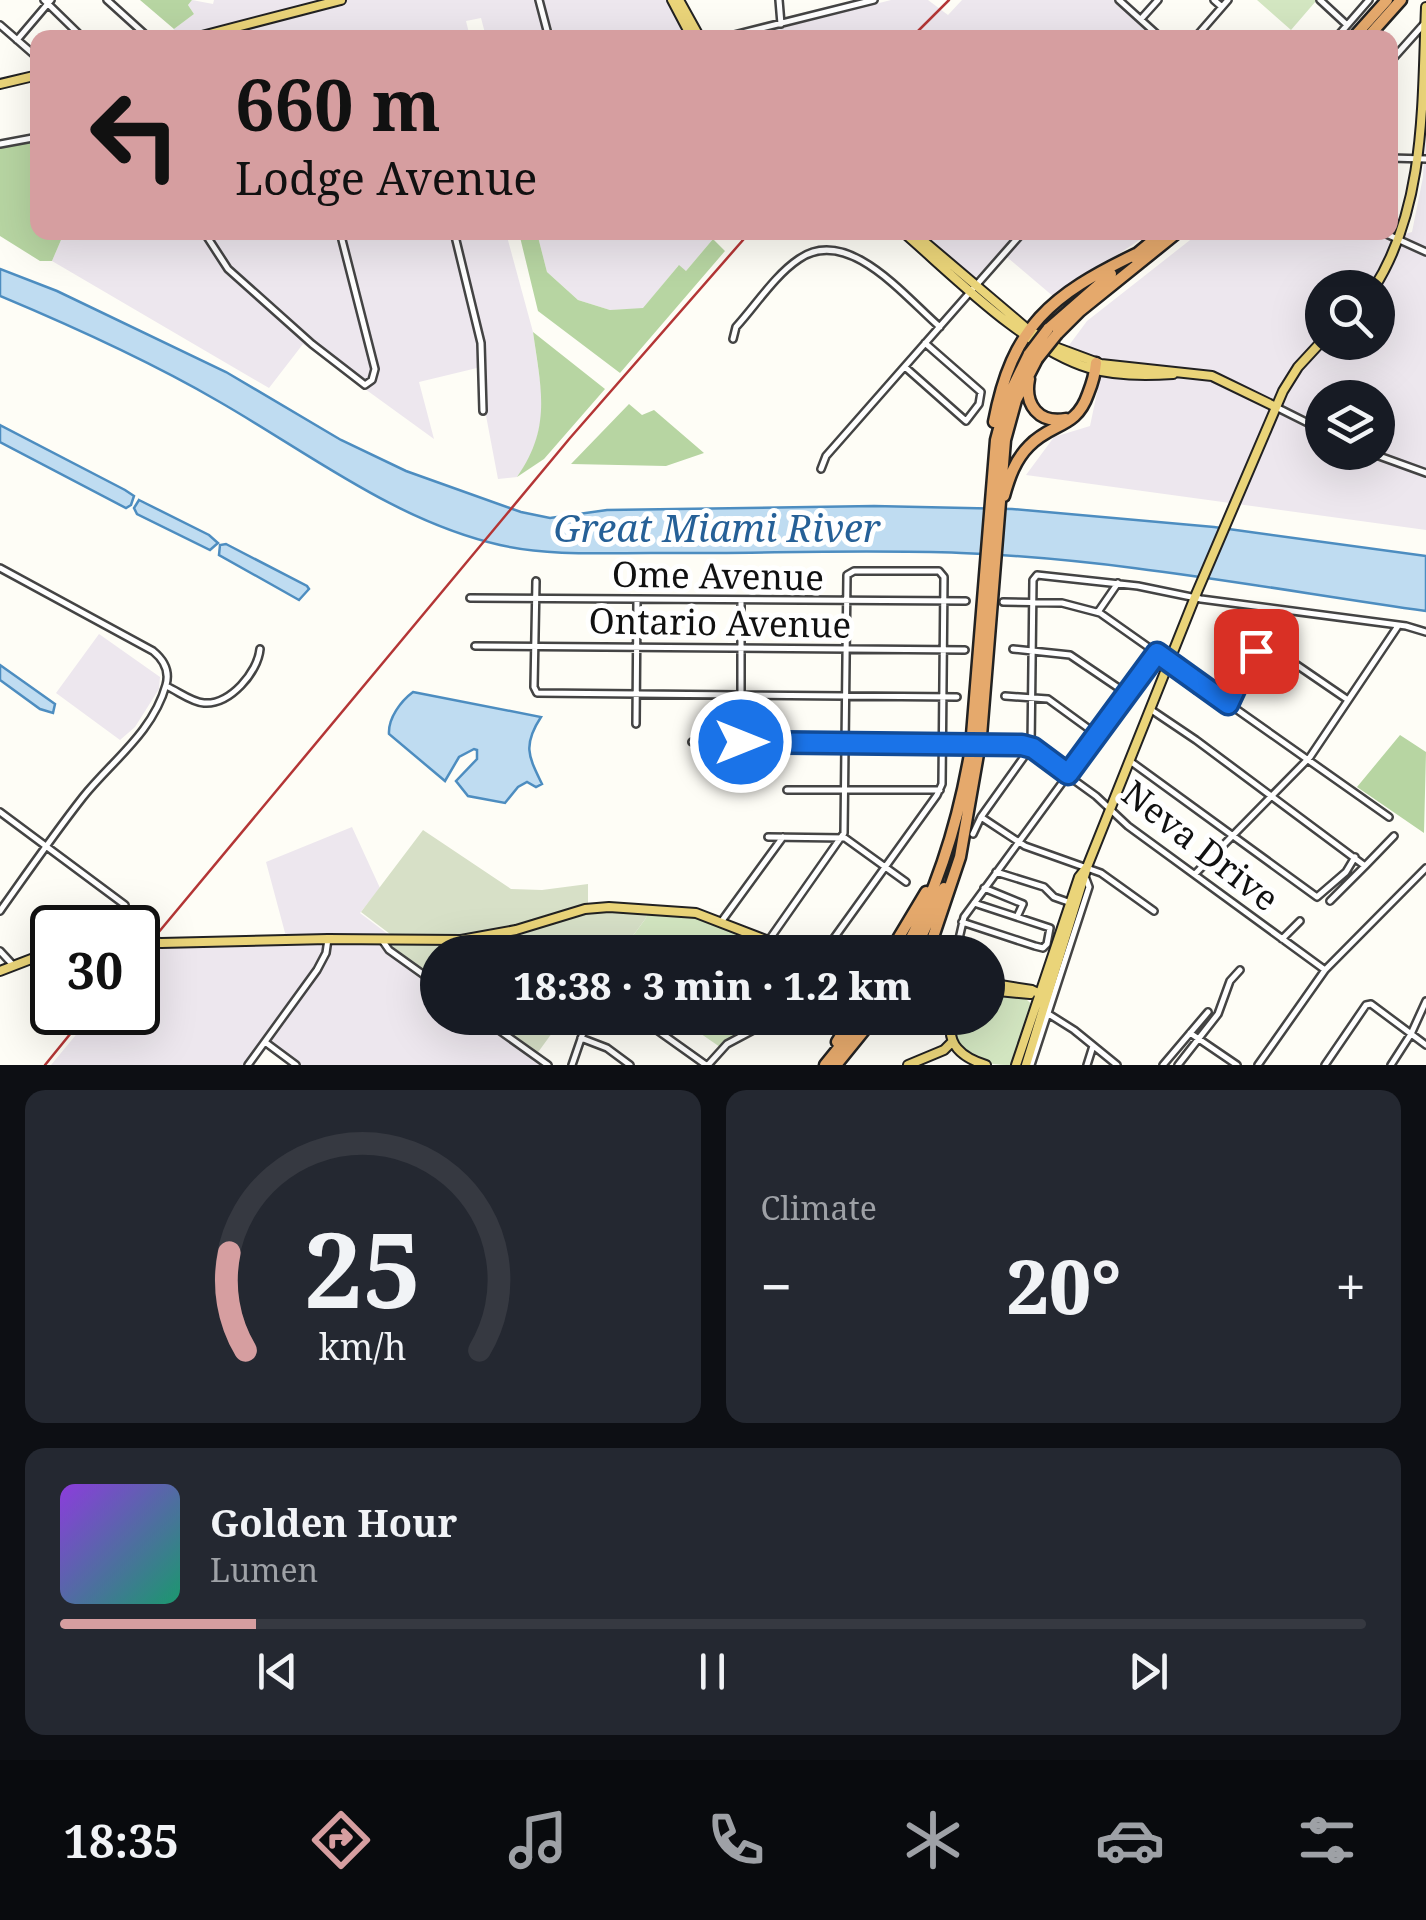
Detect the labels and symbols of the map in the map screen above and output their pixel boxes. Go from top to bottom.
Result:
water label: Great Miami River [553,501,881,553]
street label: Ome Avenue [612,550,824,600]
street label: Ontario Avenue [588,596,852,648]
pin [1214,609,1299,694]
position arrow [689,690,793,794]
street label: Neva Drive [1113,769,1289,921]
speed limit sign: 30 [30,905,160,1035]

